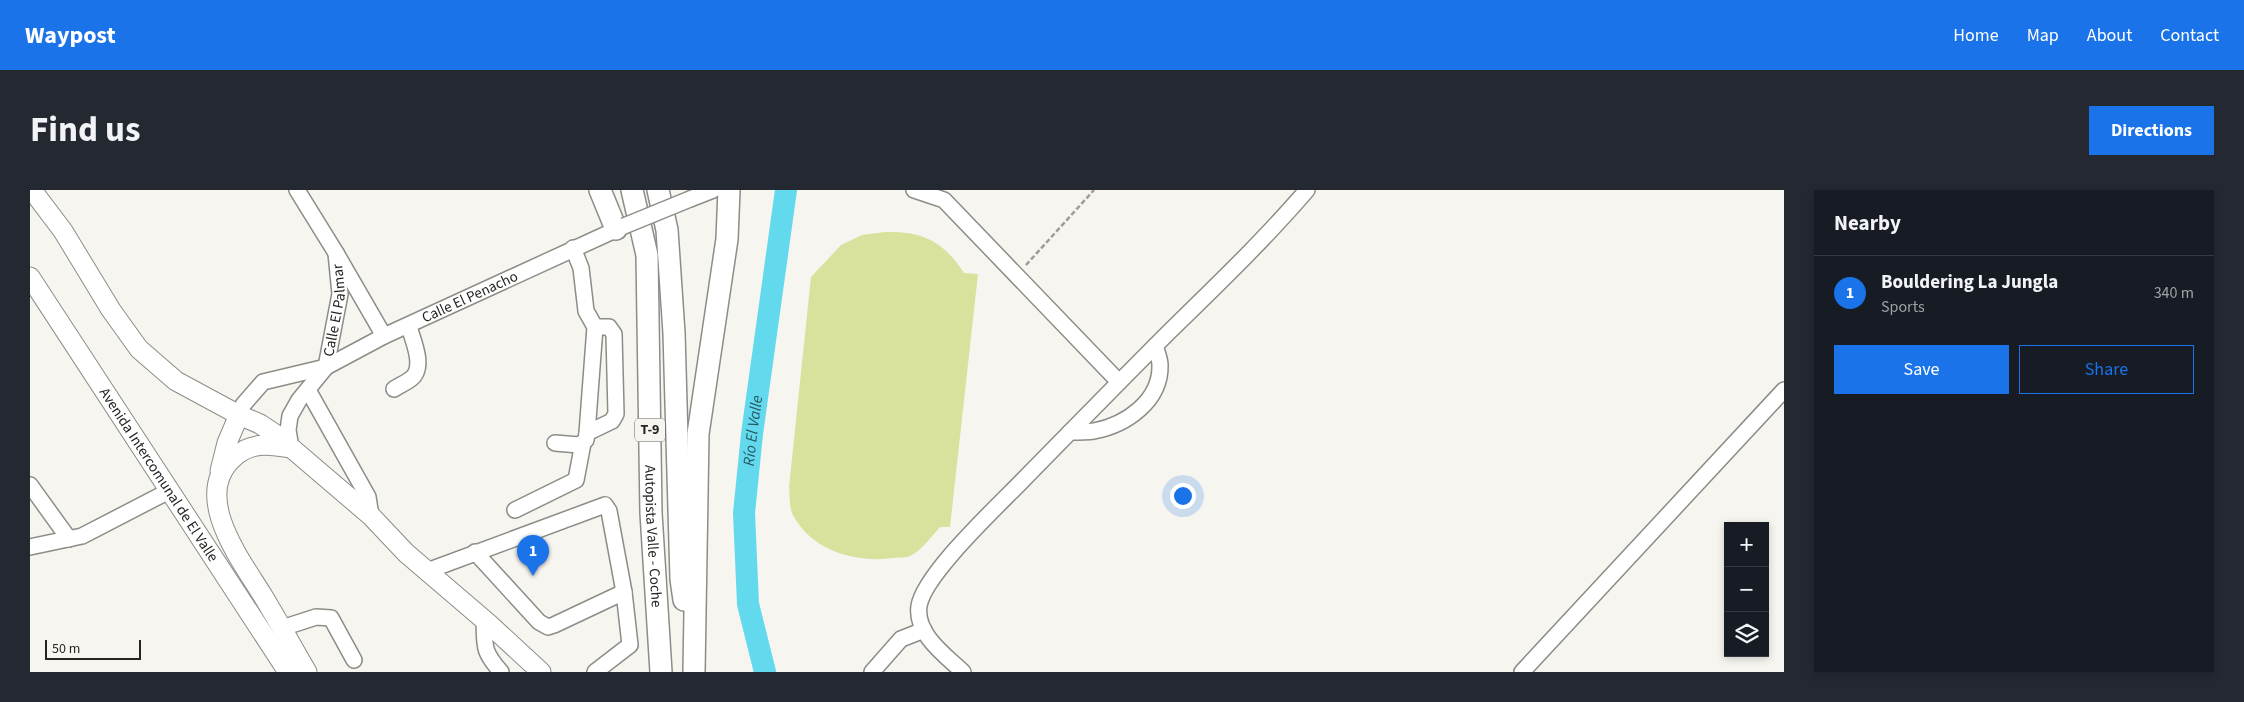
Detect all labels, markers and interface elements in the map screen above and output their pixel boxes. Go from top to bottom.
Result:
text: Waypost [25,18,116,53]
text: Home [1953,23,1999,48]
text: Map [2027,23,2059,48]
text: About [2087,23,2132,48]
text: Contact [2160,23,2219,48]
text: Find us [30,105,140,155]
button: Directions [2089,106,2214,155]
text: Nearby [1834,208,1901,238]
street label: Calle El Palmar [318,262,350,358]
street label: Calle El Penacho [418,266,521,328]
text: Bouldering La Jungla [1881,269,2058,296]
text: 1 [1846,282,1854,304]
text: 340 m [2154,282,2194,304]
text: Sports [1881,296,1925,318]
button: Save [1834,345,2009,394]
button: Share [2019,345,2194,394]
street label: Avenida Intercomunal de El Valle [94,383,224,566]
water label: Río El Valle [738,394,768,467]
road number: T-9 [635,418,665,442]
street label: Autopista Valle - Coche [640,465,667,608]
your location [1170,483,1196,509]
map controls [1724,522,1769,657]
button: + [1724,522,1769,567]
pin: 1 [517,535,549,576]
button: − [1724,567,1769,612]
button: layers [1724,612,1769,657]
scale bar [45,637,141,660]
text: 50 m [52,639,80,659]

